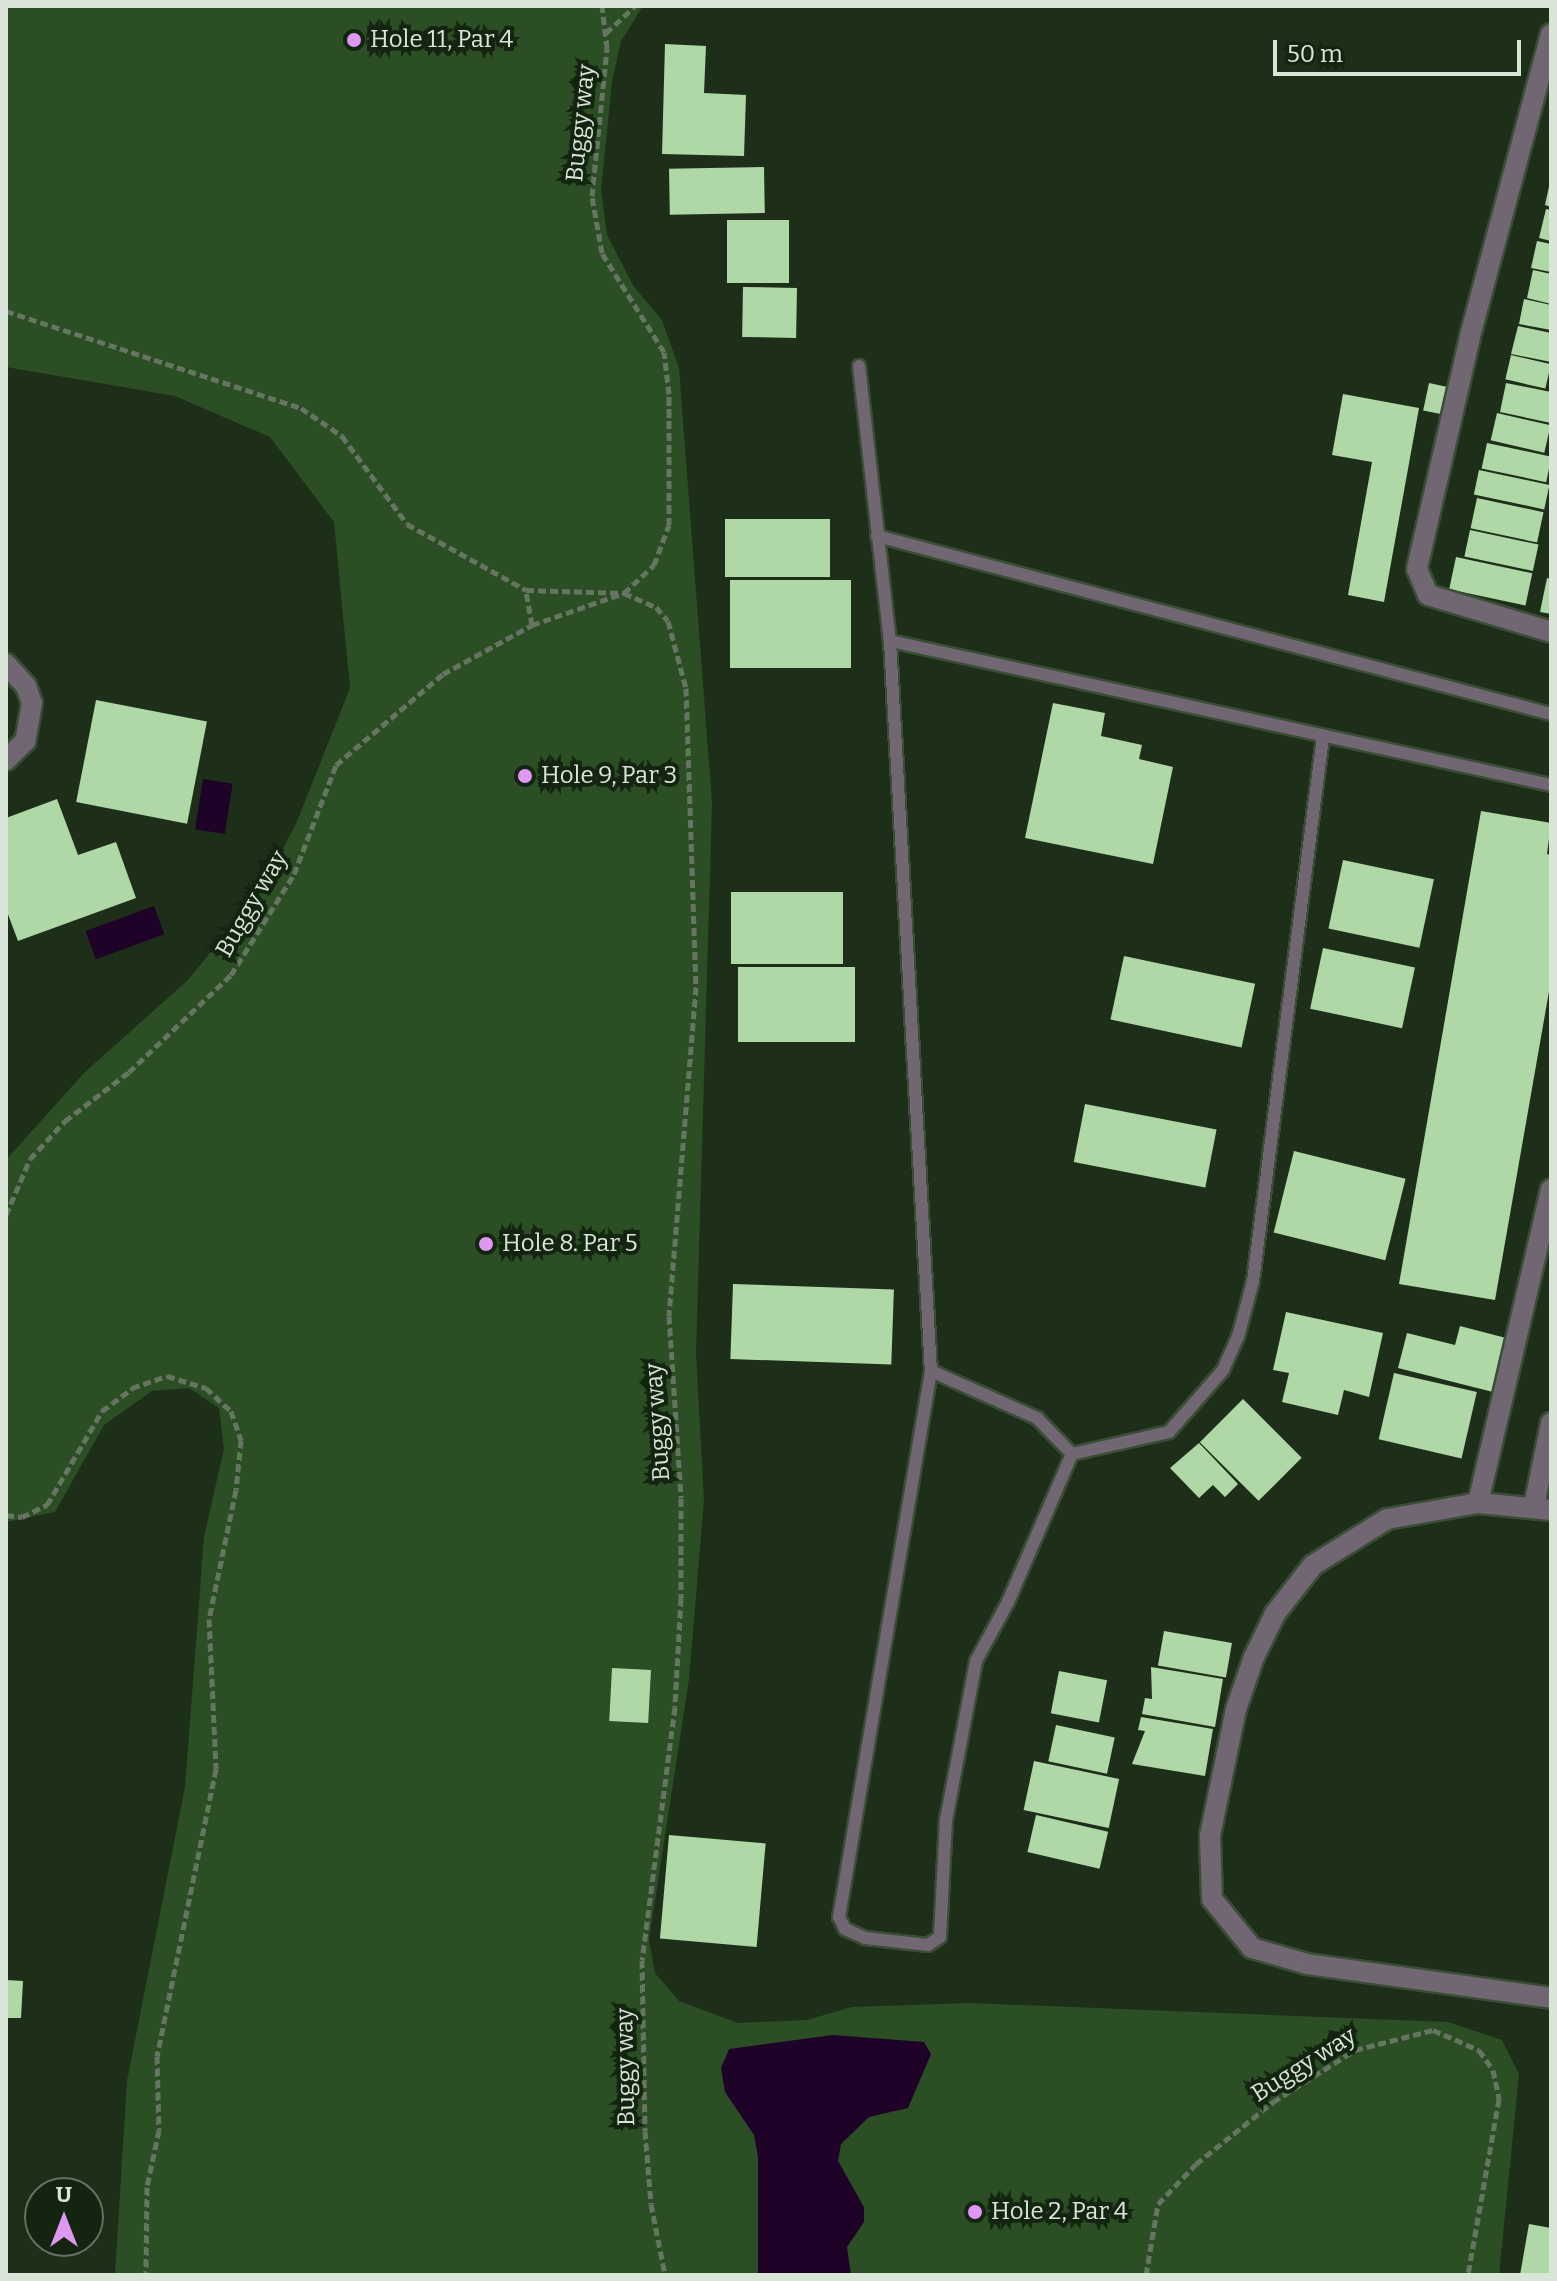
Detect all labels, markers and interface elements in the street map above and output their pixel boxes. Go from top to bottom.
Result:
scale bar [1277,24,1525,74]
place label: Hole 11, Par 4 [370,26,513,54]
marker: Hole 11, Par 4 [345,31,363,49]
text: 50 m [1287,40,1343,68]
street label: Buggy way [561,63,601,183]
place label: Hole 9, Par 3 [541,762,677,790]
marker: Hole 9, Par 3 [516,767,534,785]
street label: Buggy way [210,846,294,962]
place label: Hole 8. Par 5 [502,1230,638,1258]
marker: Hole 8. Par 5 [477,1235,495,1253]
street label: Buggy way [640,1362,676,1482]
street label: Buggy way [611,2008,641,2126]
street label: Buggy way [1246,2022,1362,2108]
north arrow [24,2177,104,2257]
text: U [56,2181,72,2208]
place label: Hole 2, Par 4 [991,2198,1128,2226]
marker: Hole 2, Par 4 [966,2203,984,2221]

